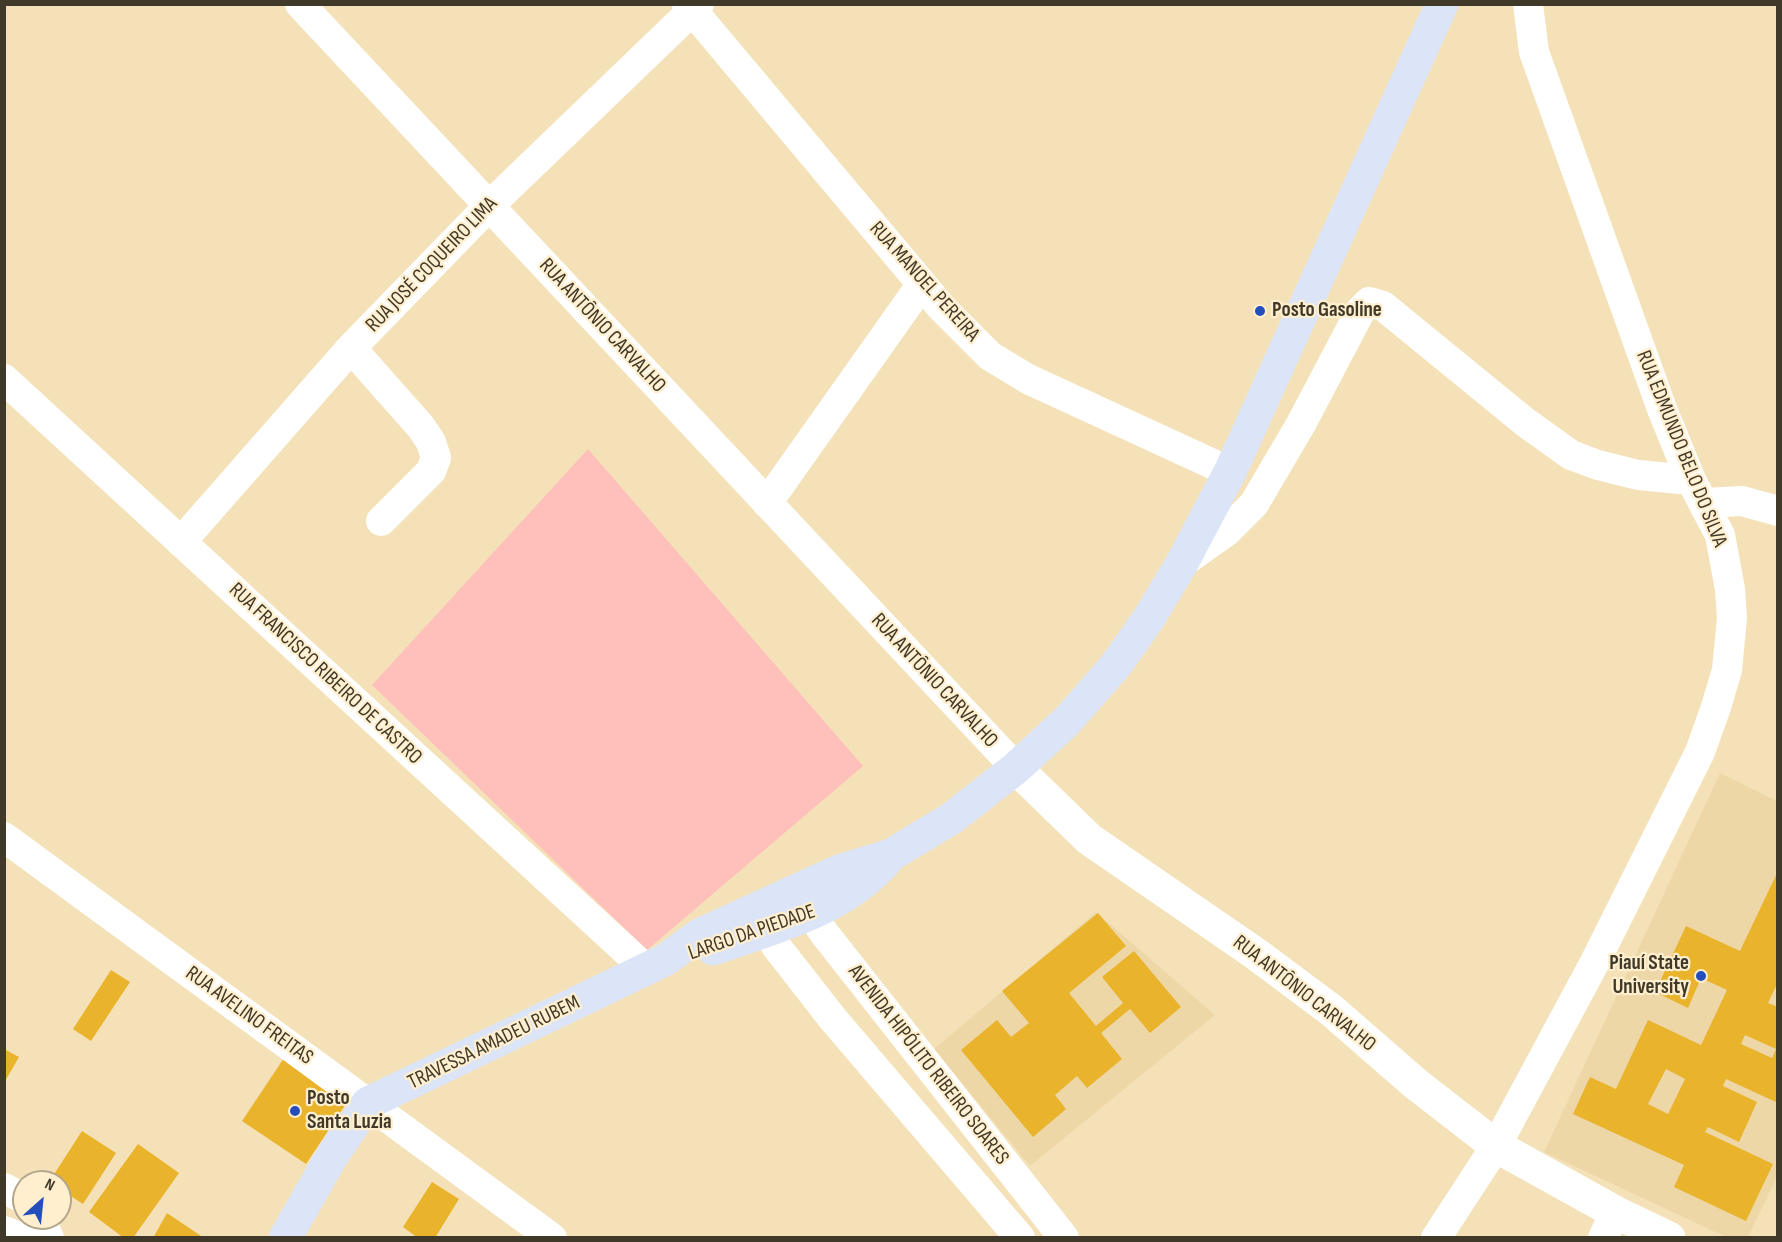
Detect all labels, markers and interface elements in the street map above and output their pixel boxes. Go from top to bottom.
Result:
street label: RUA JOSÉ COQUEIRO LIMA [361,192,503,338]
street label: RUA MANOEL PEREIRA [863,217,985,347]
street label: RUA ANTÔNIO CARVALHO [533,254,671,398]
place label: Posto Gasoline [1272,298,1382,324]
marker: Posto Gasoline [1253,304,1267,318]
street label: RUA EDMUNDO BELO DO SILVA [1630,347,1732,551]
street label: RUA FRANCISCO RIBEIRO DE CASTRO [223,578,427,770]
street label: RUA ANTÔNIO CARVALHO [865,609,1003,753]
street label: LARGO DA PIEDADE [685,899,819,967]
street label: RUA ANTÔNIO CARVALHO [1228,930,1380,1058]
place label: Piauí State University [1609,951,1689,1001]
street label: AVENIDA HIPÓLITO RIBEIRO SOARES [842,960,1014,1170]
street label: RUA AVELINO FREITAS [180,961,318,1071]
marker: Piauí State University [1694,969,1708,983]
street label: TRAVESSA AMADEU RUBEM [404,990,584,1096]
place label: Posto Santa Luzia [307,1086,392,1136]
marker: Posto Santa Luzia [288,1104,302,1118]
north arrow [12,1170,72,1230]
text: N [41,1175,58,1196]

